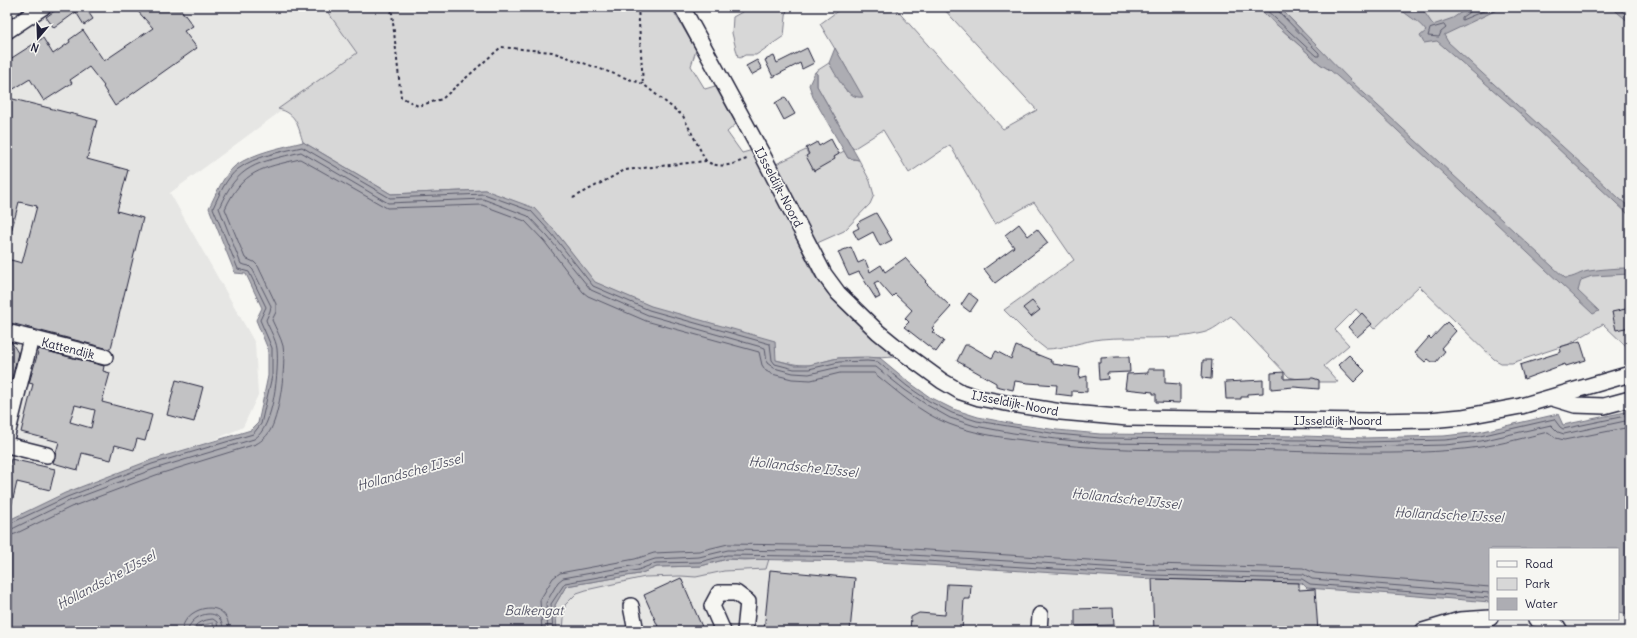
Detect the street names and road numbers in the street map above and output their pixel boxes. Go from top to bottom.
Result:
street label: IJsseldijk-Noord [752,144,806,230]
street label: Kattendijk [40,334,96,362]
street label: IJsseldijk-Noord [970,387,1060,419]
street label: IJsseldijk-Noord [1294,413,1382,428]

